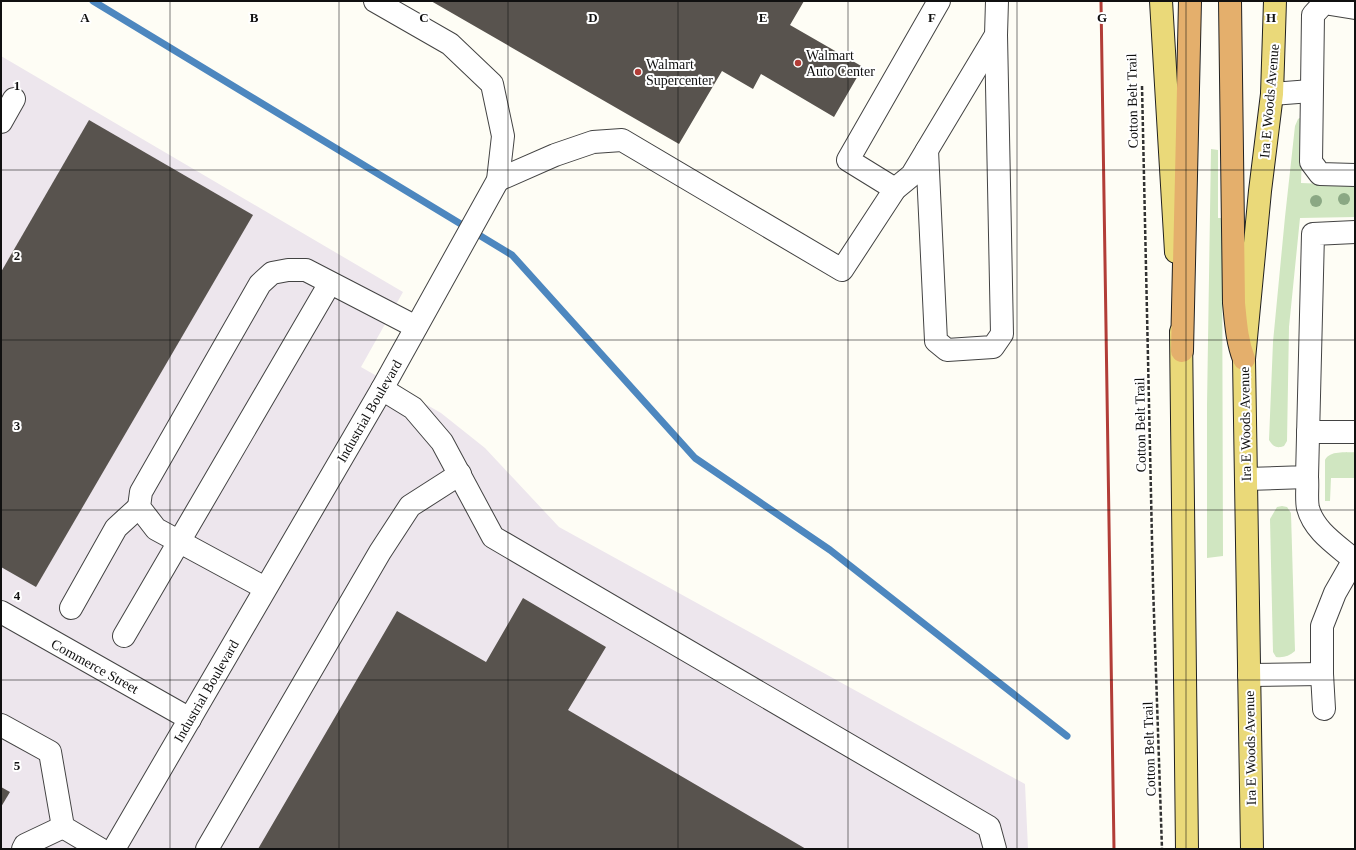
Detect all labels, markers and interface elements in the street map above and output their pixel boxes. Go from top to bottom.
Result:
text: A [80,10,90,25]
text: B [250,10,259,25]
text: C [419,10,429,25]
text: D [588,10,598,25]
text: E [759,10,767,25]
text: F [928,10,936,25]
text: G [1097,10,1107,25]
text: H [1266,10,1276,25]
street label: Ira E Woods Avenue [1257,43,1282,159]
place label: Walmart Auto Center [806,48,875,79]
street label: Cotton Belt Trail [1124,53,1141,149]
place label: Walmart Supercenter [646,57,713,88]
marker: Walmart Auto Center [793,58,803,68]
marker: Walmart Supercenter [633,67,643,77]
text: 1 [14,78,20,93]
text: 2 [14,248,20,263]
street label: Industrial Boulevard [334,357,405,465]
street label: Ira E Woods Avenue [1237,367,1254,481]
street label: Cotton Belt Trail [1132,377,1149,473]
text: 3 [14,418,21,433]
text: 4 [14,588,21,603]
street label: Commerce Street [48,636,141,697]
street label: Industrial Boulevard [171,637,242,745]
street label: Ira E Woods Avenue [1242,691,1259,805]
street label: Cotton Belt Trail [1140,701,1159,797]
text: 5 [14,758,21,773]

